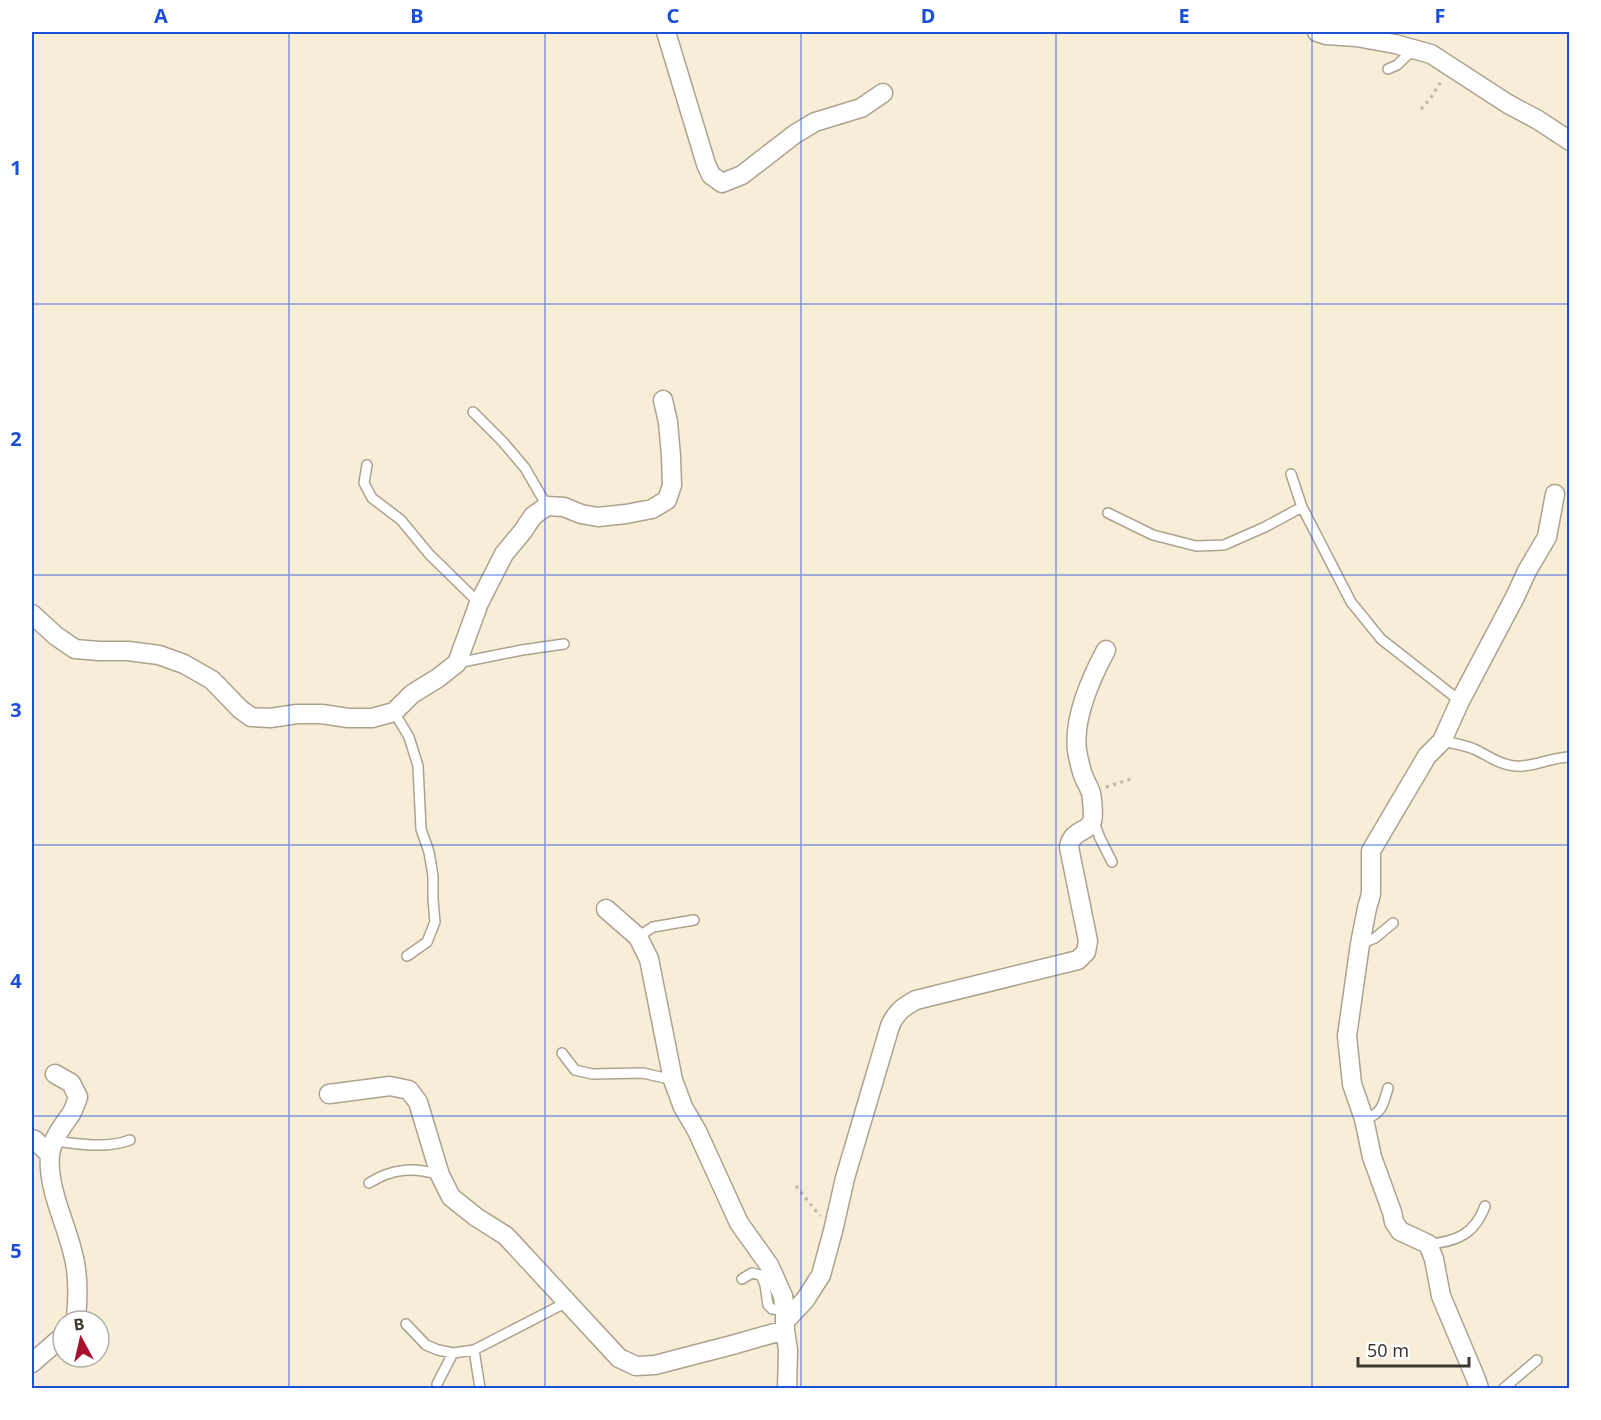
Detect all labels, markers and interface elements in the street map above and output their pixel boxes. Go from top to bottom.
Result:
text: A [154,2,168,29]
text: B [410,2,424,29]
text: C [667,2,680,29]
text: D [921,2,935,29]
text: E [1178,2,1190,29]
text: F [1435,2,1445,29]
text: 1 [10,154,22,181]
text: 2 [10,425,22,452]
text: 3 [10,696,22,723]
text: 4 [10,967,22,994]
text: 5 [10,1237,22,1264]
north arrow [51,1309,111,1369]
text: B [72,1313,86,1336]
scale bar [1358,1330,1469,1368]
text: 50 m [1367,1338,1409,1362]

